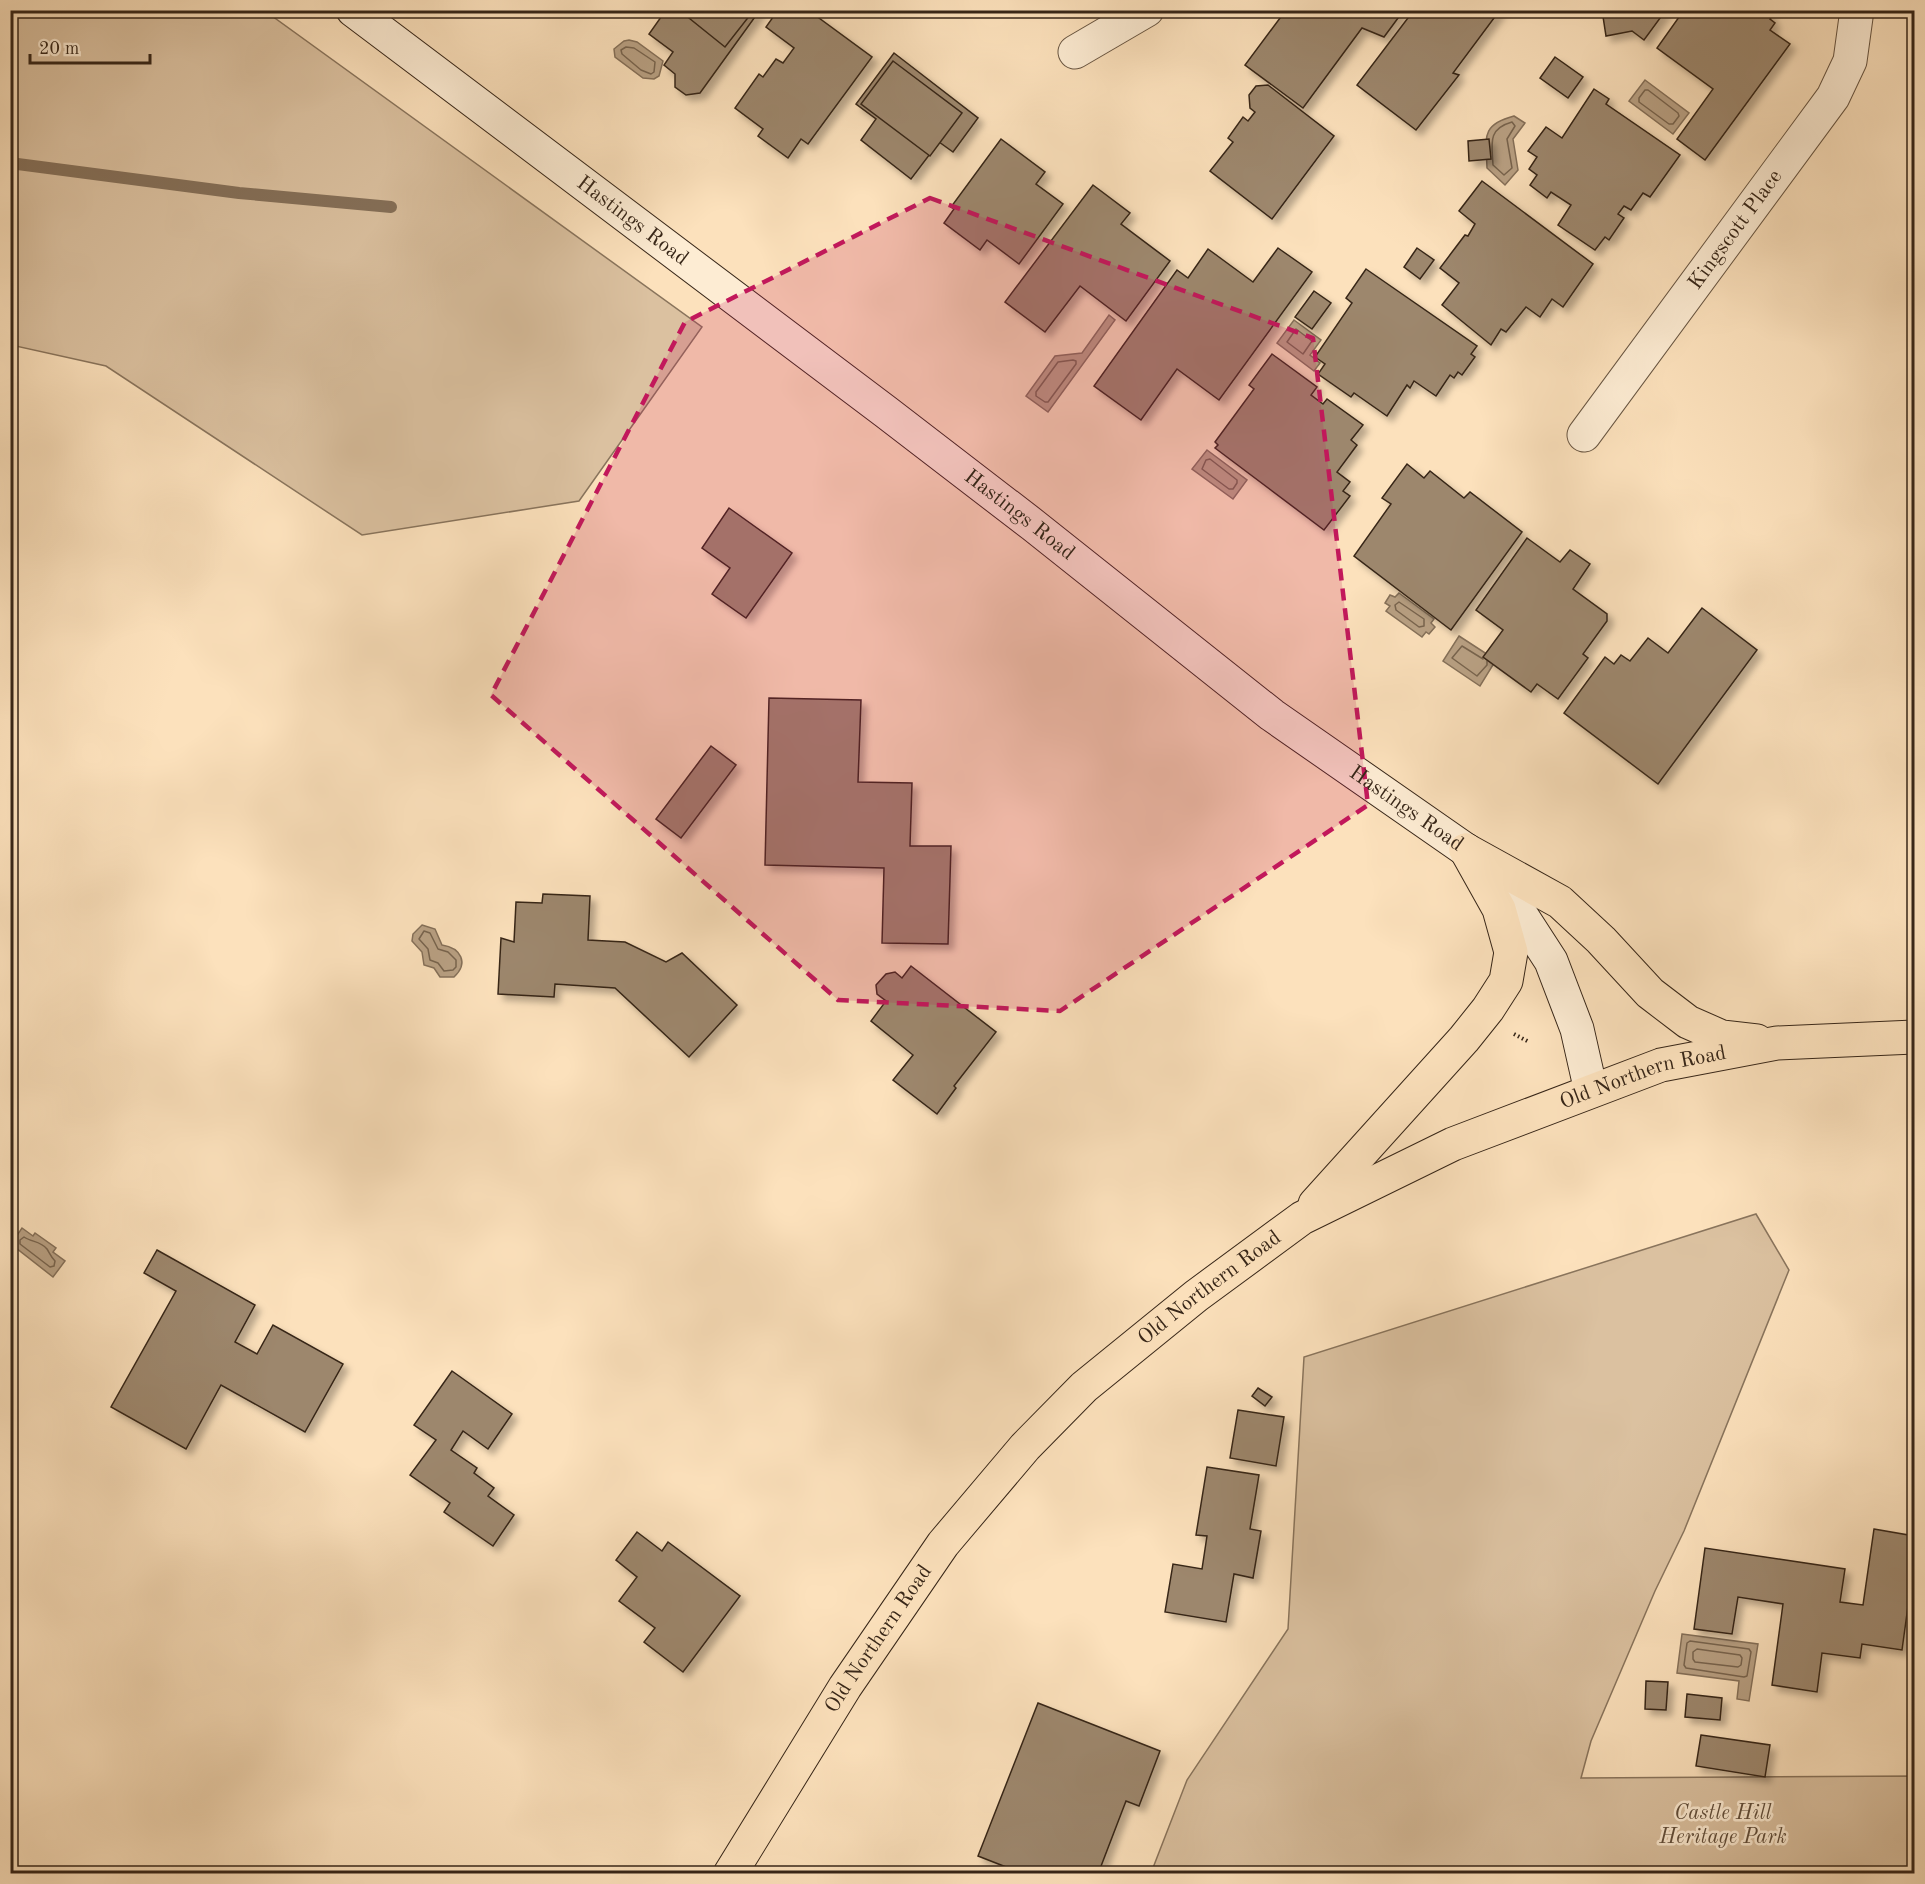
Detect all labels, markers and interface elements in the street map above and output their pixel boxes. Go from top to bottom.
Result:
scale bar [30,27,150,65]
text: 20 m [39,40,79,58]
street label: Kingscott Place [1684,166,1786,293]
street label: Hastings Road [573,172,692,269]
street label: Hastings Road [960,466,1079,564]
street label: Hastings Road [1346,762,1467,855]
street label: Old Northern Road [1557,1042,1728,1113]
street label: Old Northern Road [1134,1227,1285,1349]
street label: Old Northern Road [821,1561,936,1717]
park label: Castle Hill Heritage Park [1658,1803,1787,1848]

